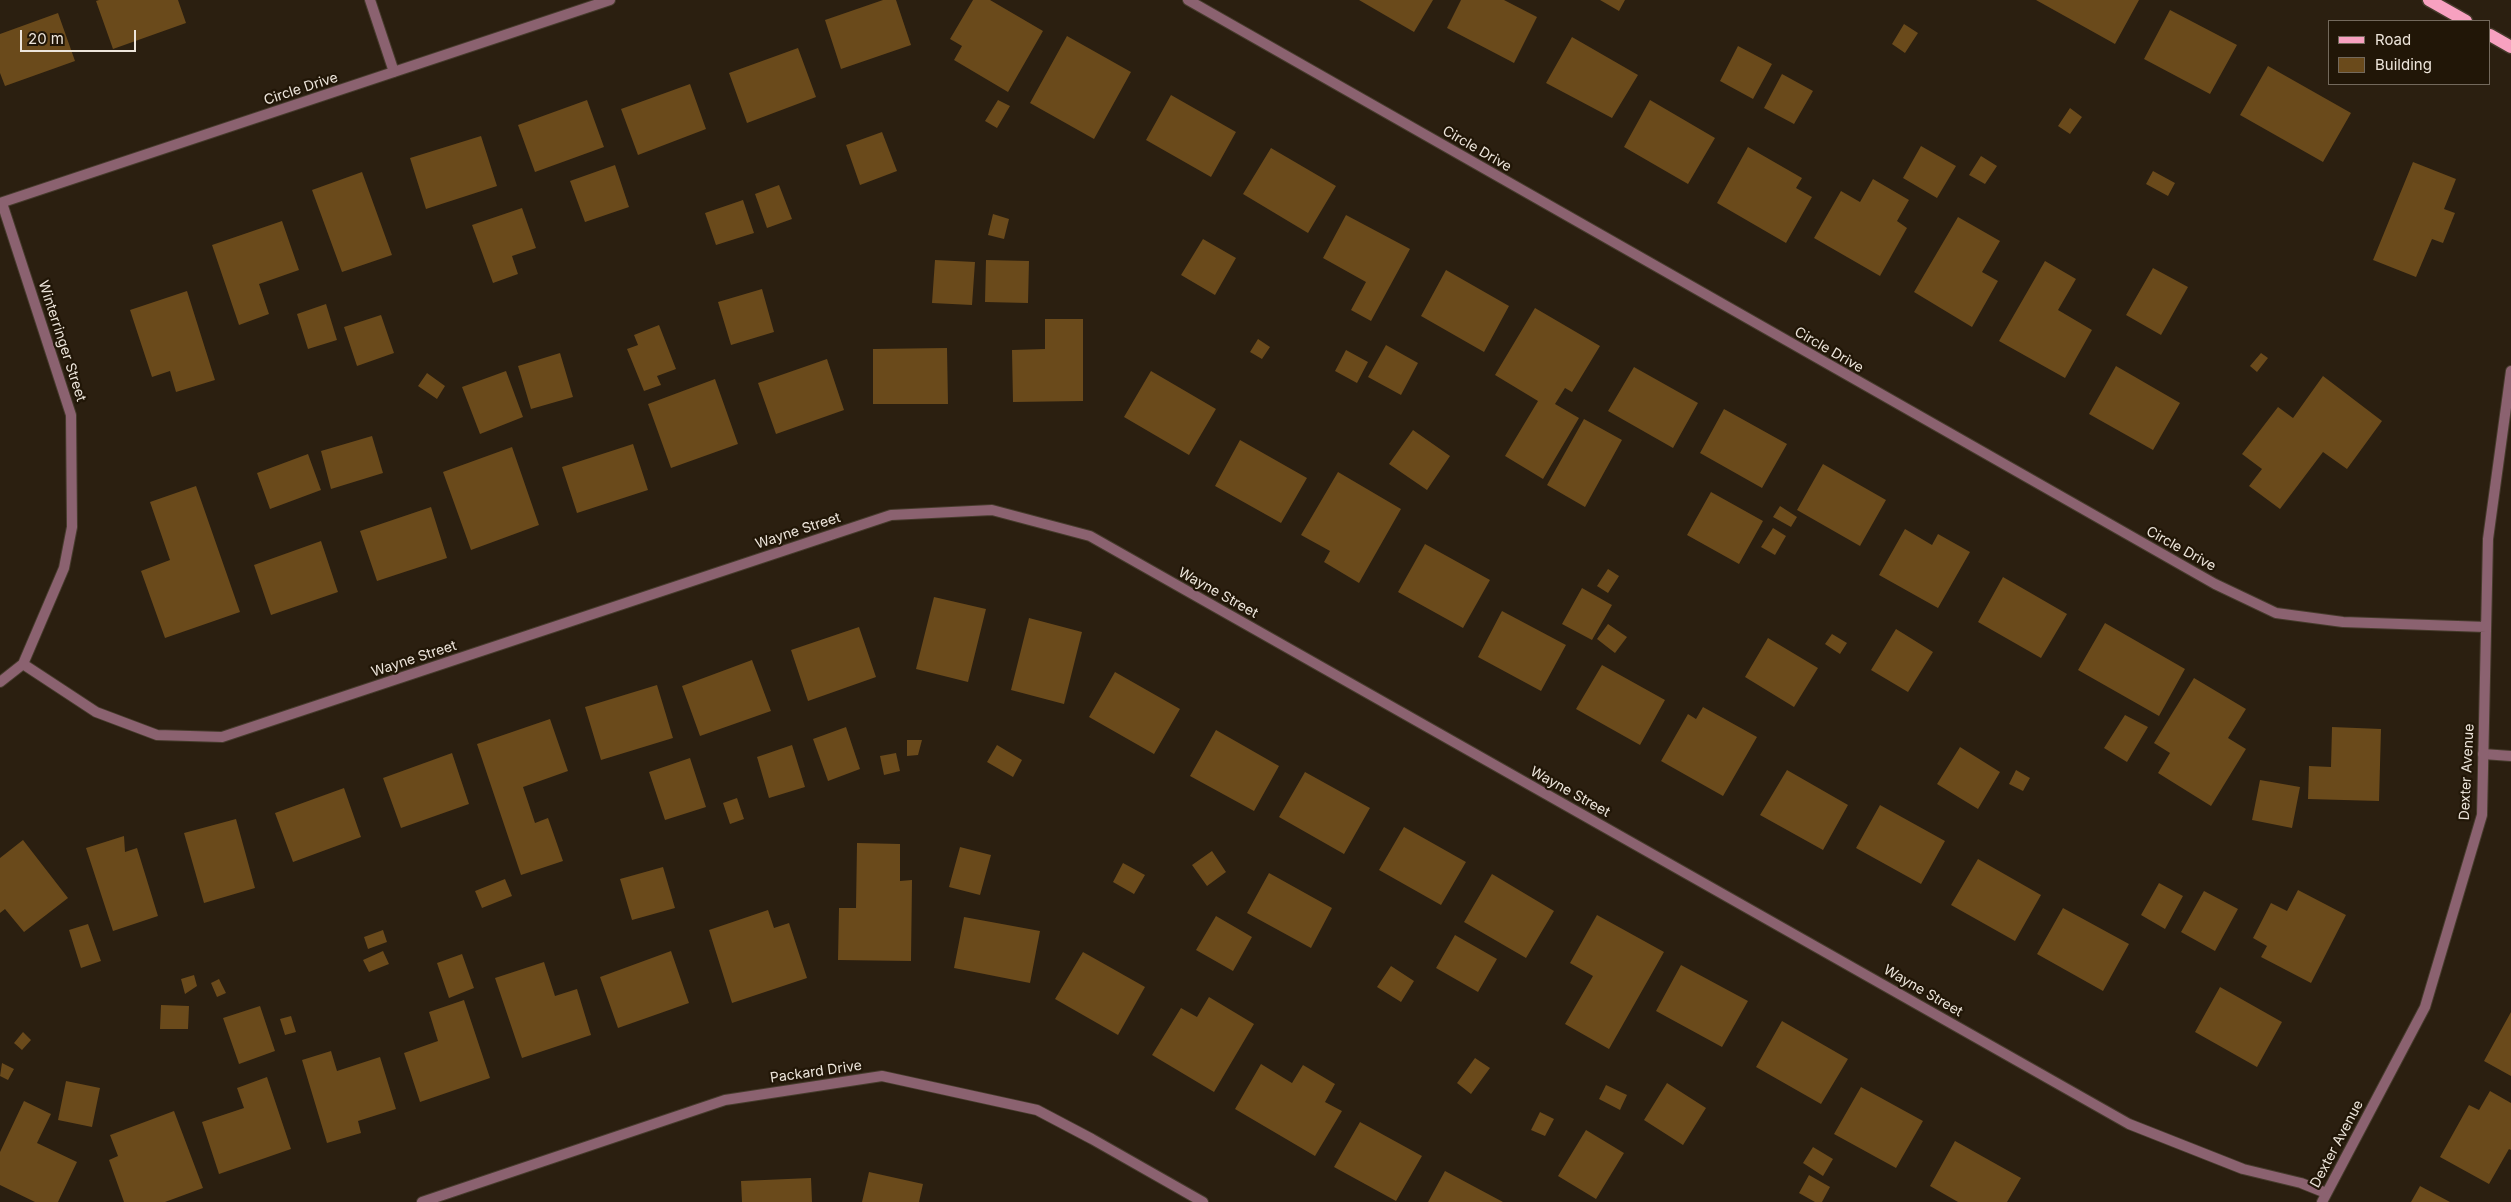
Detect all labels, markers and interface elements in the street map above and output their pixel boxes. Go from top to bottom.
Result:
scale bar [22,20,139,52]
legend [2328,20,2491,85]
text: 20 m [28,29,64,48]
text: Road [2375,30,2411,49]
text: Building [2375,55,2432,74]
street label: Circle Drive [262,69,340,109]
street label: Circle Drive [1440,123,1514,175]
street label: Winterringer Street [35,278,89,404]
street label: Circle Drive [1792,324,1866,376]
street label: Wayne Street [753,509,843,553]
street label: Circle Drive [2143,523,2219,575]
street label: Wayne Street [1175,564,1261,622]
street label: Wayne Street [369,637,459,681]
street label: Dexter Avenue [2456,723,2478,821]
street label: Wayne Street [1527,763,1613,821]
street label: Wayne Street [1880,962,1966,1020]
street label: Packard Drive [769,1057,863,1087]
street label: Dexter Avenue [2307,1097,2367,1191]

